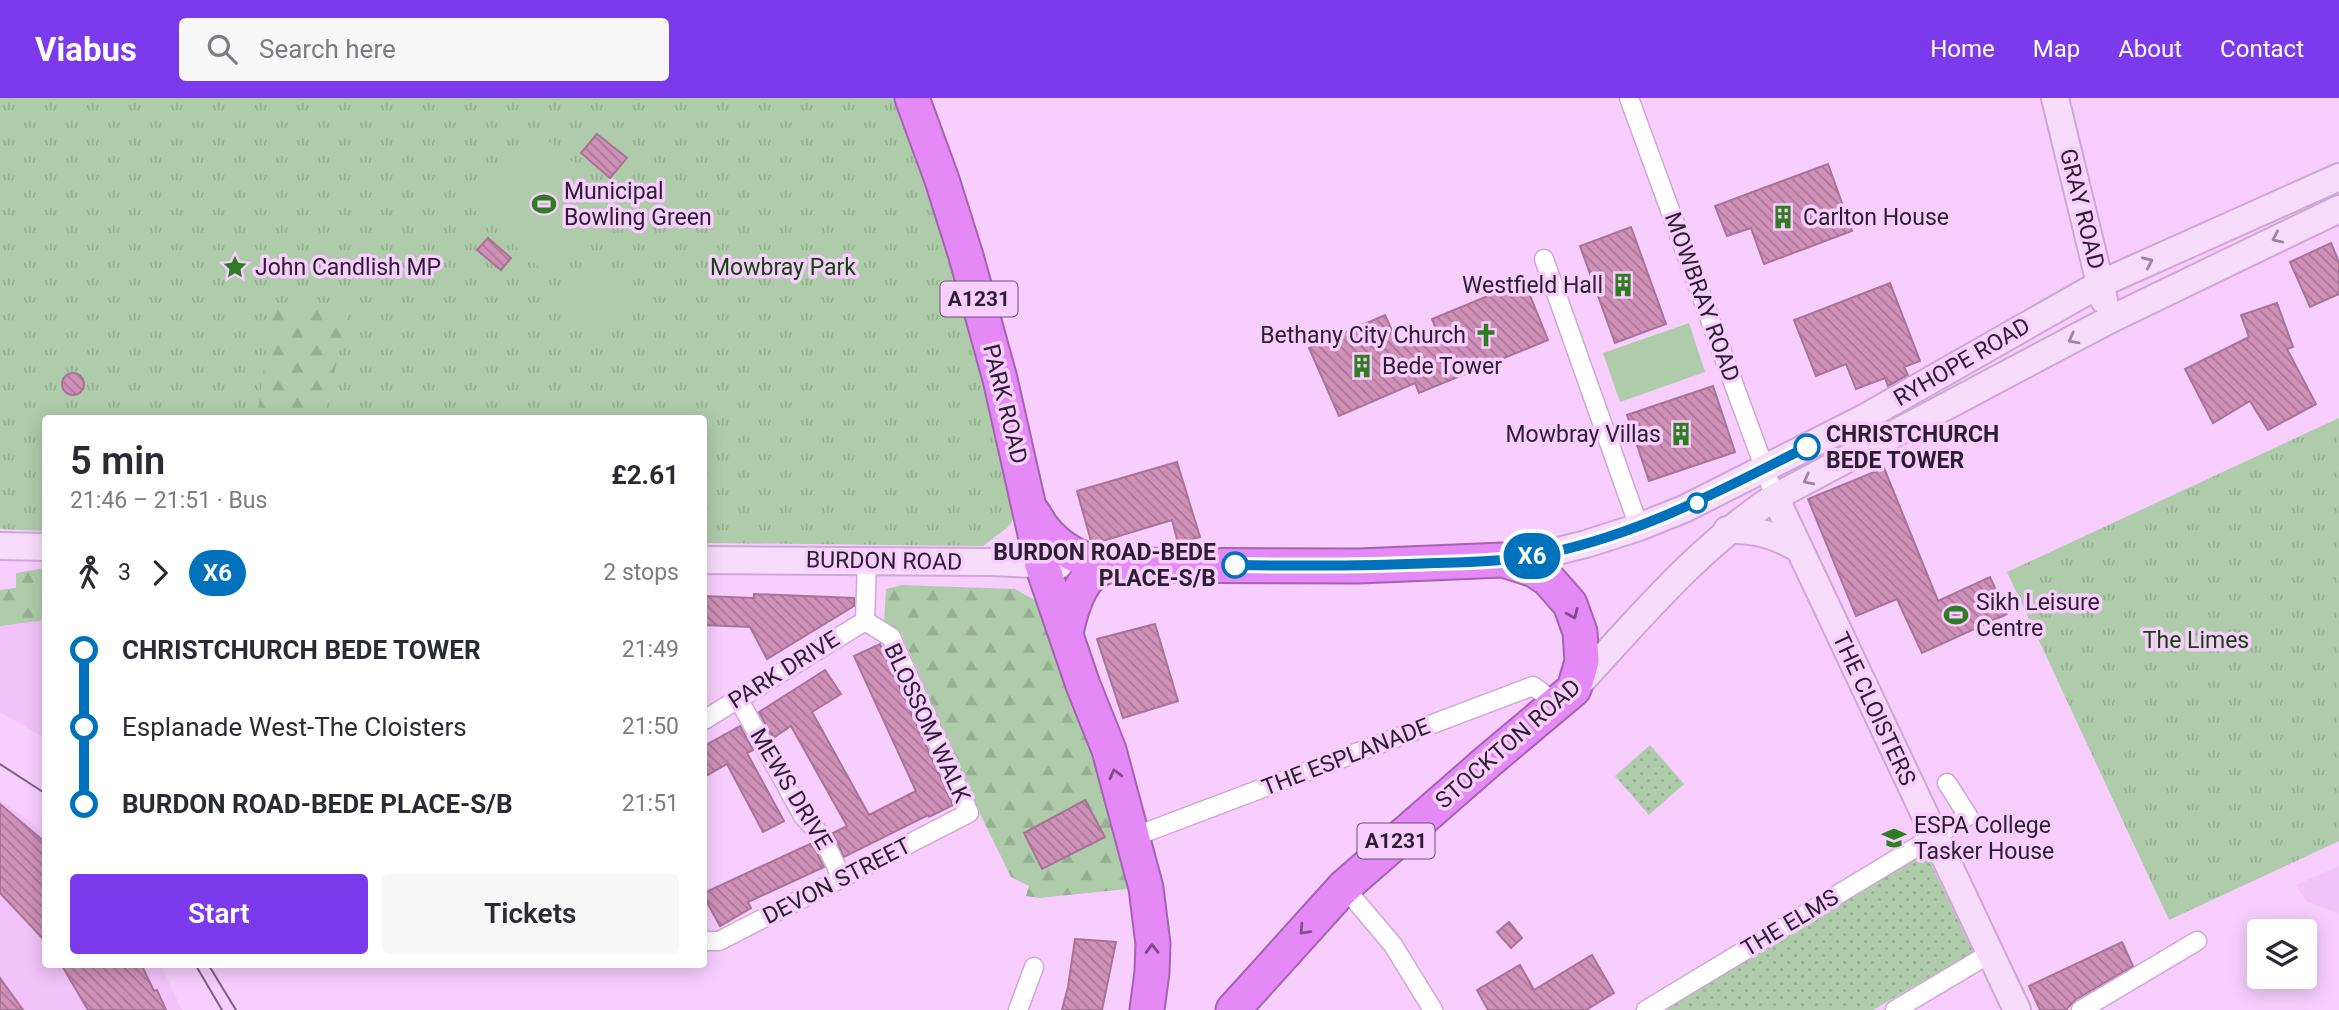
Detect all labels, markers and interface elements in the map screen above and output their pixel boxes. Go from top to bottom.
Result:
search box [179,18,669,81]
text: Viabus [35,30,137,69]
icon: search [203,30,241,68]
text: Search here [259,34,396,64]
text: Home [1930,35,1995,63]
text: Map [2033,35,2080,63]
text: About [2118,35,2182,63]
text: Contact [2220,35,2304,63]
street label: GRAY ROAD [2054,146,2110,272]
place label: Municipal Bowling Green [564,178,712,231]
sports icon: Municipal Bowling Green [530,190,558,218]
building icon: Carlton House [1769,203,1797,231]
place label: Carlton House [1803,204,1949,231]
street label: MOWBRAY ROAD [1659,209,1745,385]
one-way arrow [2272,230,2284,244]
place icon: John Candlish MP [221,253,249,281]
place label: John Candlish MP [255,254,441,281]
park label: Mowbray Park [710,254,856,281]
one-way arrow [2141,256,2153,270]
building icon: Westfield Hall [1609,271,1637,299]
place label: Westfield Hall [1462,272,1603,299]
road number: A1231 [940,282,1018,316]
street label: RYHOPE ROAD [1889,312,2035,412]
church icon: Bethany City Church [1472,321,1500,349]
place label: Bethany City Church [1260,322,1466,349]
one-way arrow [2068,331,2080,344]
street label: PARK ROAD [977,341,1033,467]
building icon: Bede Tower [1348,352,1376,380]
place label: Bede Tower [1382,353,1502,380]
building icon: Mowbray Villas [1667,420,1695,448]
place label: Mowbray Villas [1506,421,1661,448]
place label: CHRISTCHURCH BEDE TOWER [1826,421,1999,474]
marker: CHRISTCHURCH BEDE TOWER [1794,434,1820,460]
text: 5 min [70,439,165,483]
text: £2.61 [611,460,679,490]
one-way arrow [1802,472,1815,486]
text: 21:46 – 21:51 · Bus [70,487,267,514]
unlabelled marker [1687,493,1707,513]
line badge: X6 [1500,533,1564,579]
place label: BURDON ROAD-BEDE PLACE-S/B [993,539,1216,592]
text: X6 [1517,542,1547,570]
street label: BURDON ROAD [806,546,962,576]
marker: BURDON ROAD-BEDE PLACE-S/B [1222,552,1248,578]
icon: walk [70,554,108,592]
icon: forward [141,554,179,592]
text: 3 [118,559,131,586]
text: X6 [203,559,232,587]
text: 2 stops [603,559,679,586]
place label: Sikh Leisure Centre [1976,589,2100,642]
sports icon: Sikh Leisure Centre [1942,601,1970,629]
one-way arrow [1565,606,1579,619]
street label: PARK DRIVE [724,625,844,715]
park label: The Limes [2143,627,2249,654]
street label: THE CLOISTERS [1827,628,1921,790]
text: CHRISTCHURCH BEDE TOWER [122,635,481,665]
text: 21:49 [622,636,679,663]
street label: BLOSSOM WALK [878,639,976,807]
street label: STOCKTON ROAD [1430,674,1586,814]
text: Esplanade West-The Cloisters [122,712,467,742]
text: 21:50 [622,713,679,740]
street label: THE ESPLANADE [1258,713,1434,801]
street label: MEWS DRIVE [744,724,838,854]
one-way arrow [1109,768,1123,780]
text: BURDON ROAD-BEDE PLACE-S/B [122,789,513,819]
text: 21:51 [622,790,679,817]
place label: ESPA College Tasker House [1914,812,2054,865]
road number: A1231 [1358,824,1434,858]
school or university icon: ESPA College Tasker House [1880,824,1908,852]
street label: DEVON STREET [759,832,916,930]
button: Start [70,874,368,954]
button: Tickets [382,874,679,954]
street label: THE ELMS [1737,884,1843,962]
map controls [2247,919,2317,989]
button: layers [2247,919,2317,989]
one-way arrow [1300,922,1313,935]
one-way arrow [1145,943,1160,954]

